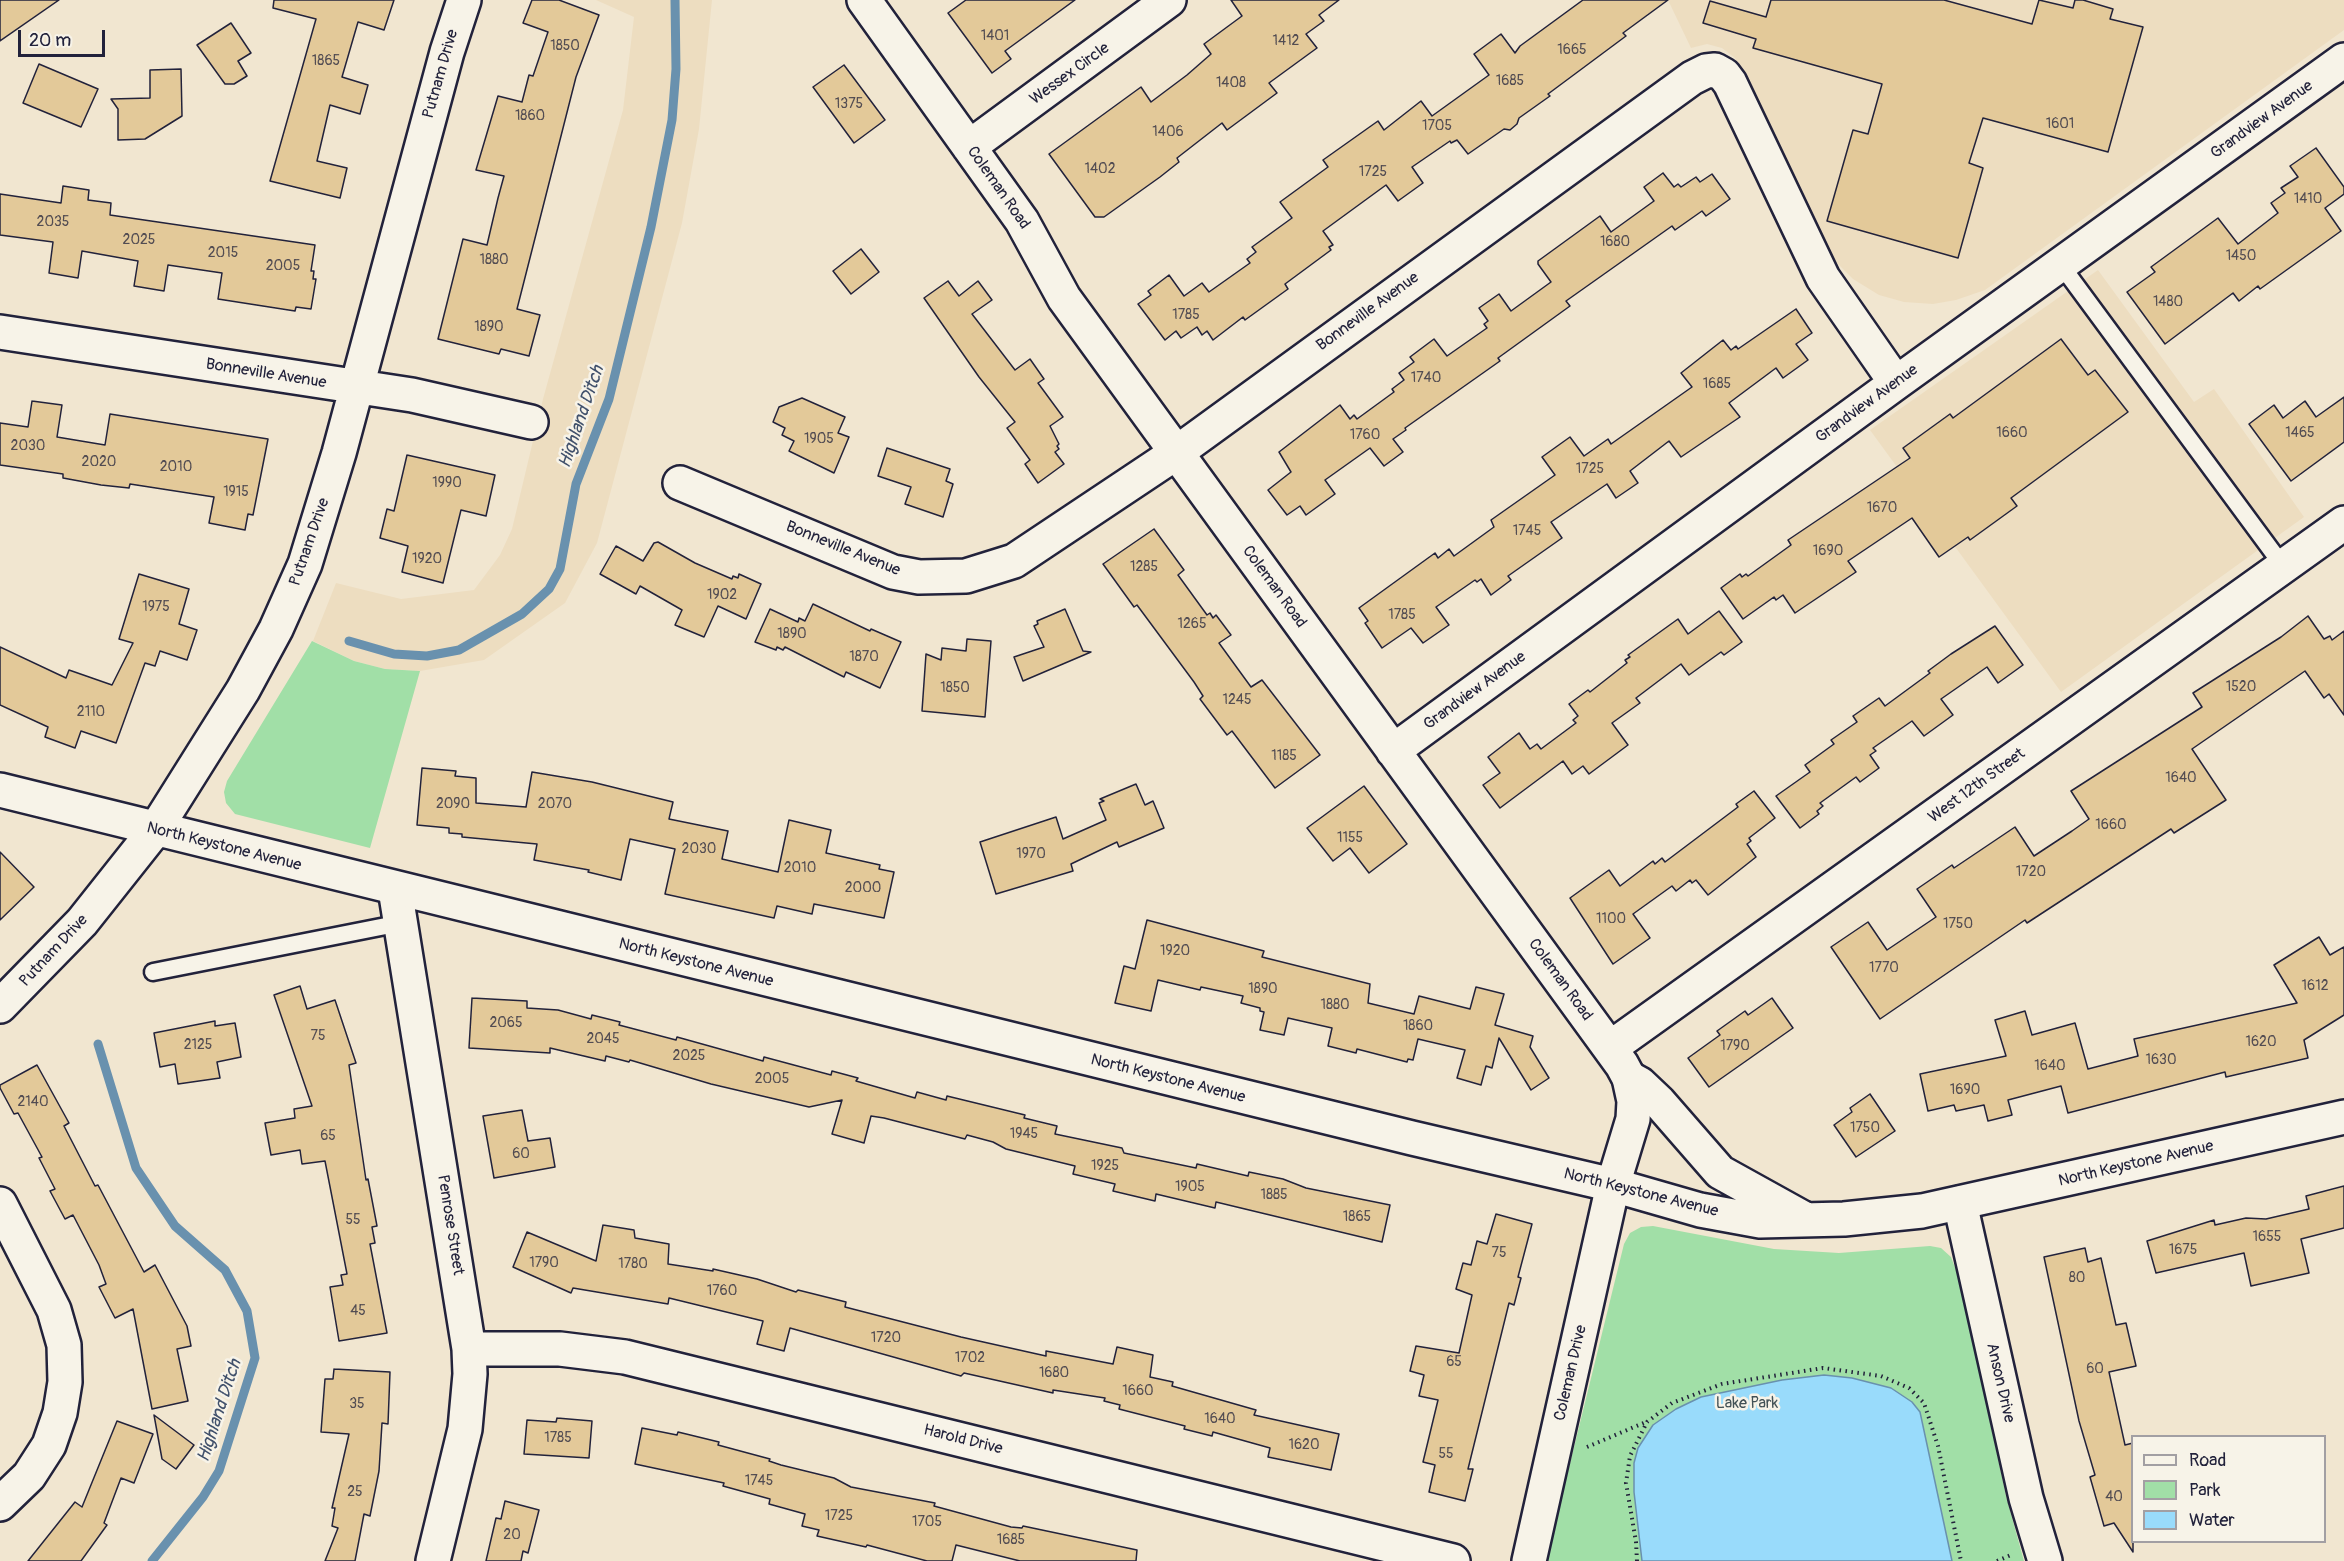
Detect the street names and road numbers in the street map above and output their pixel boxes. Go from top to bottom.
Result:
street label: Putnam Drive [419,27,463,121]
street label: Wessex Circle [1027,39,1113,109]
street label: Grandview Avenue [2207,77,2317,163]
street label: Coleman Road [962,143,1034,233]
street label: Bonneville Avenue [1313,268,1423,356]
street label: Bonneville Avenue [204,355,328,393]
street label: Grandview Avenue [1812,361,1922,447]
street label: Putnam Drive [286,496,334,588]
street label: Bonneville Avenue [783,517,903,581]
street label: Coleman Road [1238,542,1310,632]
street label: Grandview Avenue [1420,648,1530,734]
street label: West 12th Street [1925,745,2029,827]
street label: North Keystone Avenue [145,819,303,875]
street label: Putnam Drive [16,911,92,991]
street label: North Keystone Avenue [617,935,775,991]
street label: Coleman Road [1524,935,1596,1025]
street label: North Keystone Avenue [1089,1051,1247,1107]
street label: North Keystone Avenue [2057,1137,2215,1191]
street label: North Keystone Avenue [1562,1165,1720,1221]
street label: Penrose Street [433,1173,467,1277]
street label: Coleman Drive [1551,1323,1591,1423]
street label: Anson Drive [1981,1341,2019,1425]
street label: Harold Drive [921,1421,1005,1459]

